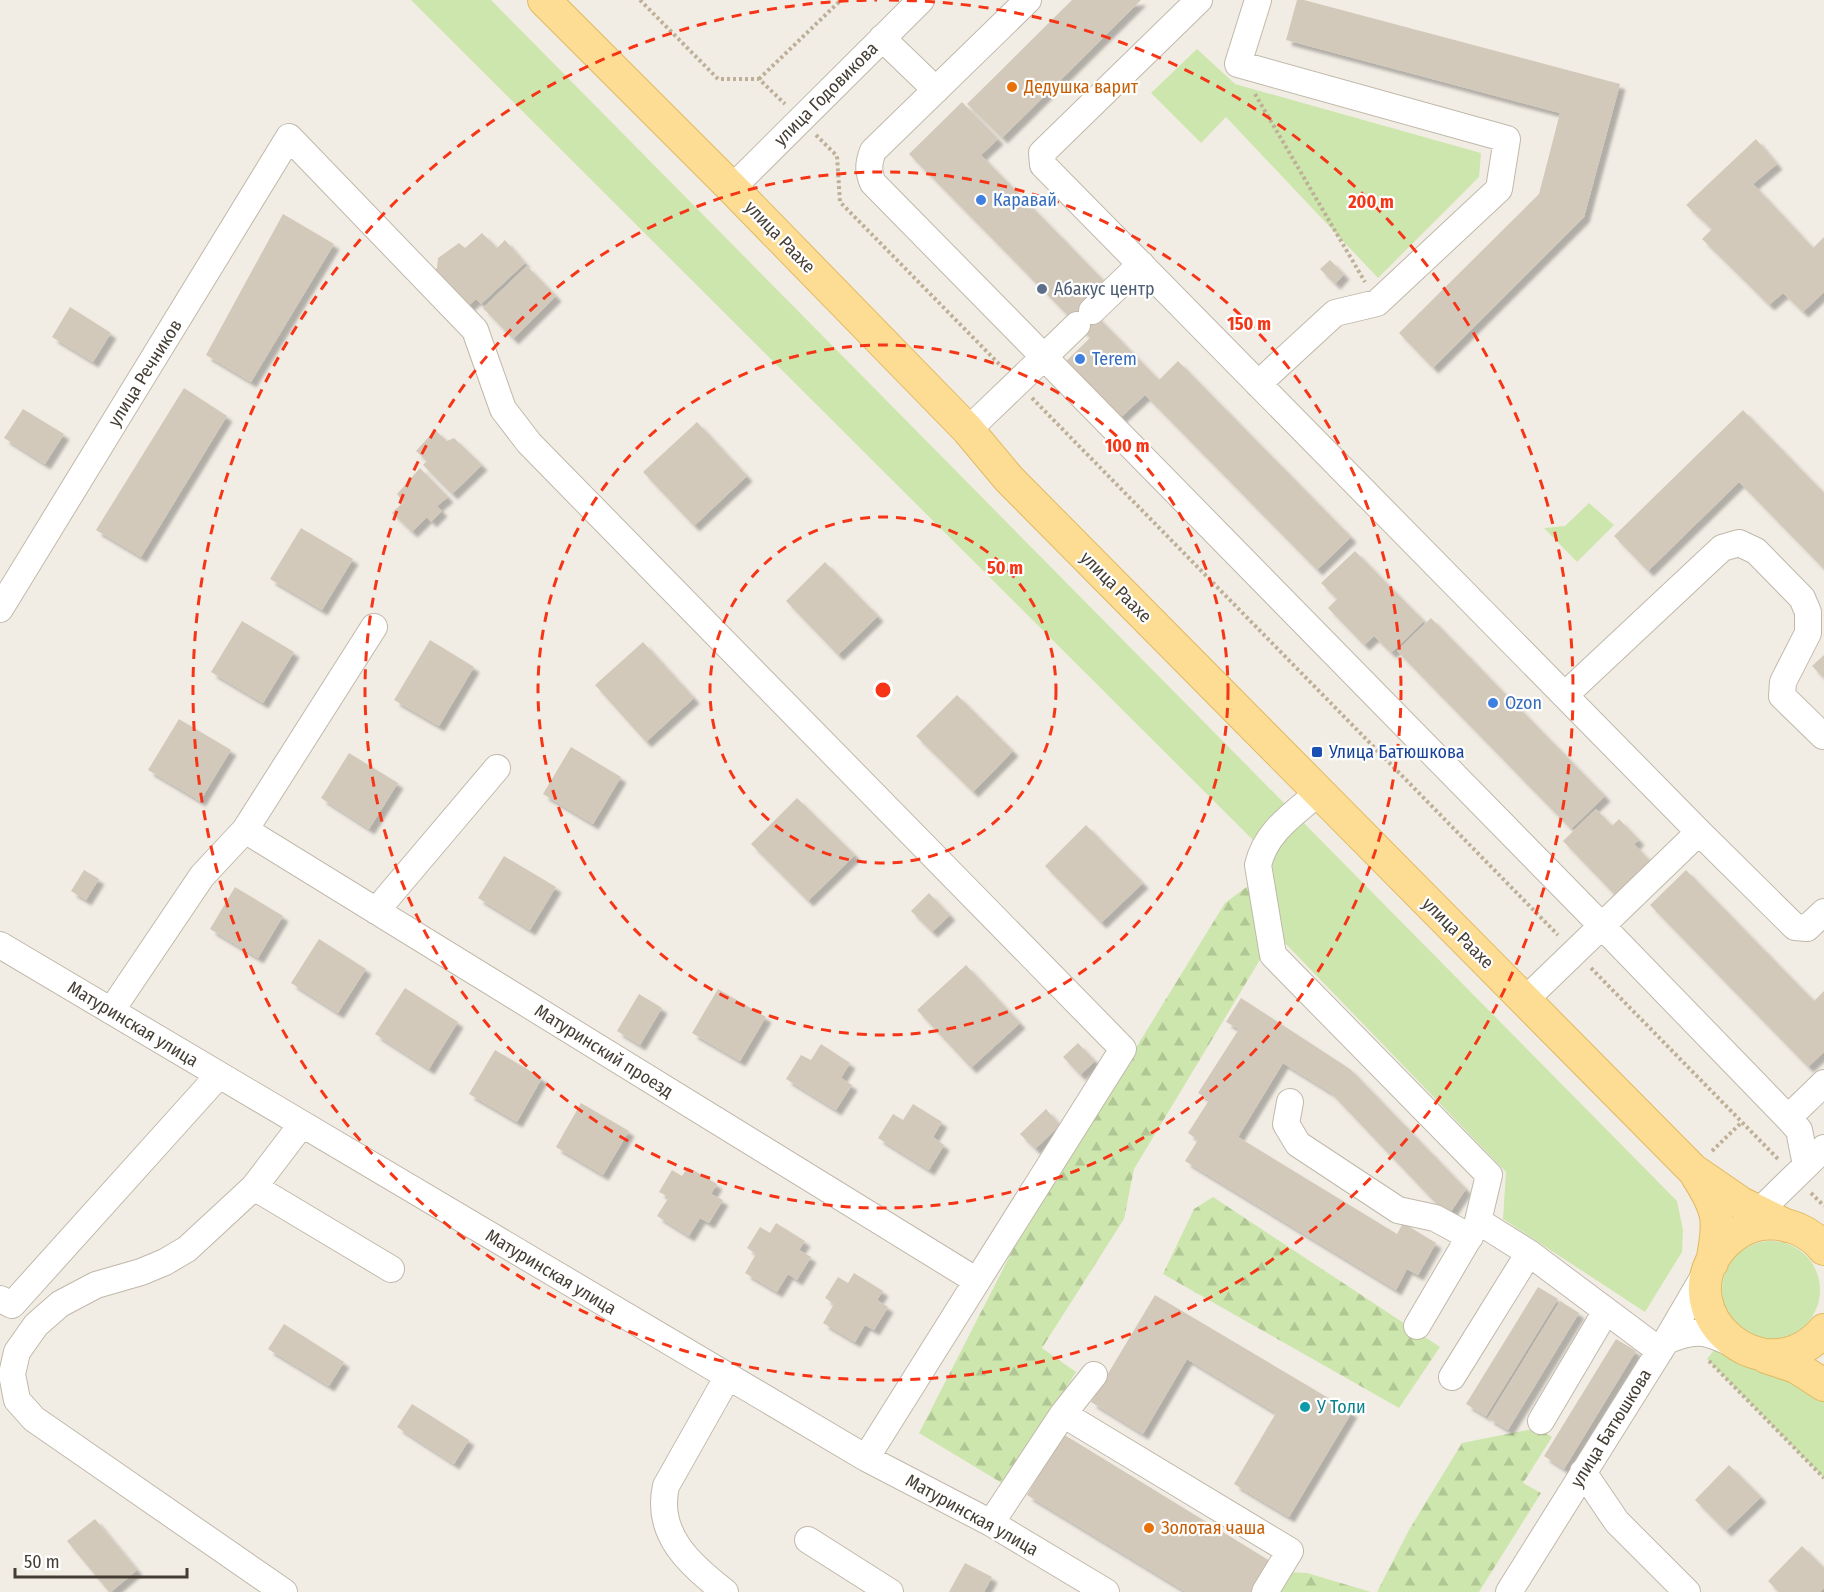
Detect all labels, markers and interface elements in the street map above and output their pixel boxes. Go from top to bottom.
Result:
street label: улица Годовикова [770,37,883,150]
place label: Дедушка варит [1023,76,1139,98]
marker: Дедушка варит [1005,80,1019,94]
place label: Каравай [993,189,1057,211]
text: 200 m [1347,191,1394,213]
marker: Каравай [974,193,988,207]
street label: улица Раахе [740,196,820,278]
place label: Абакус центр [1054,278,1155,300]
marker: Абакус центр [1035,282,1049,296]
text: 150 m [1227,313,1271,335]
street label: улица Речников [103,315,187,431]
place label: Terem [1092,348,1137,370]
marker: Terem [1073,352,1087,366]
text: 100 m [1105,435,1149,457]
street label: улица Раахе [1076,547,1156,627]
text: 50 m [987,557,1023,579]
centre of rings [873,680,893,700]
place label: Ozon [1505,692,1542,714]
marker: Ozon [1486,696,1500,710]
place label: Улица Батюшкова [1328,741,1465,763]
marker: Улица Батюшкова [1310,745,1324,759]
street label: улица Раахе [1418,893,1498,973]
street label: Матуринская улица [64,976,202,1072]
street label: Матуринский проезд [531,1000,677,1102]
street label: Матуринская улица [482,1224,620,1320]
street label: улица Батюшкова [1566,1365,1656,1491]
place label: У Толи [1316,1396,1366,1418]
marker: У Толи [1298,1400,1312,1414]
street label: Матуринская улица [902,1469,1042,1561]
place label: Золотая чаша [1161,1517,1265,1539]
marker: Золотая чаша [1142,1521,1156,1535]
scale bar [15,1541,188,1579]
text: 50 m [24,1551,60,1573]

